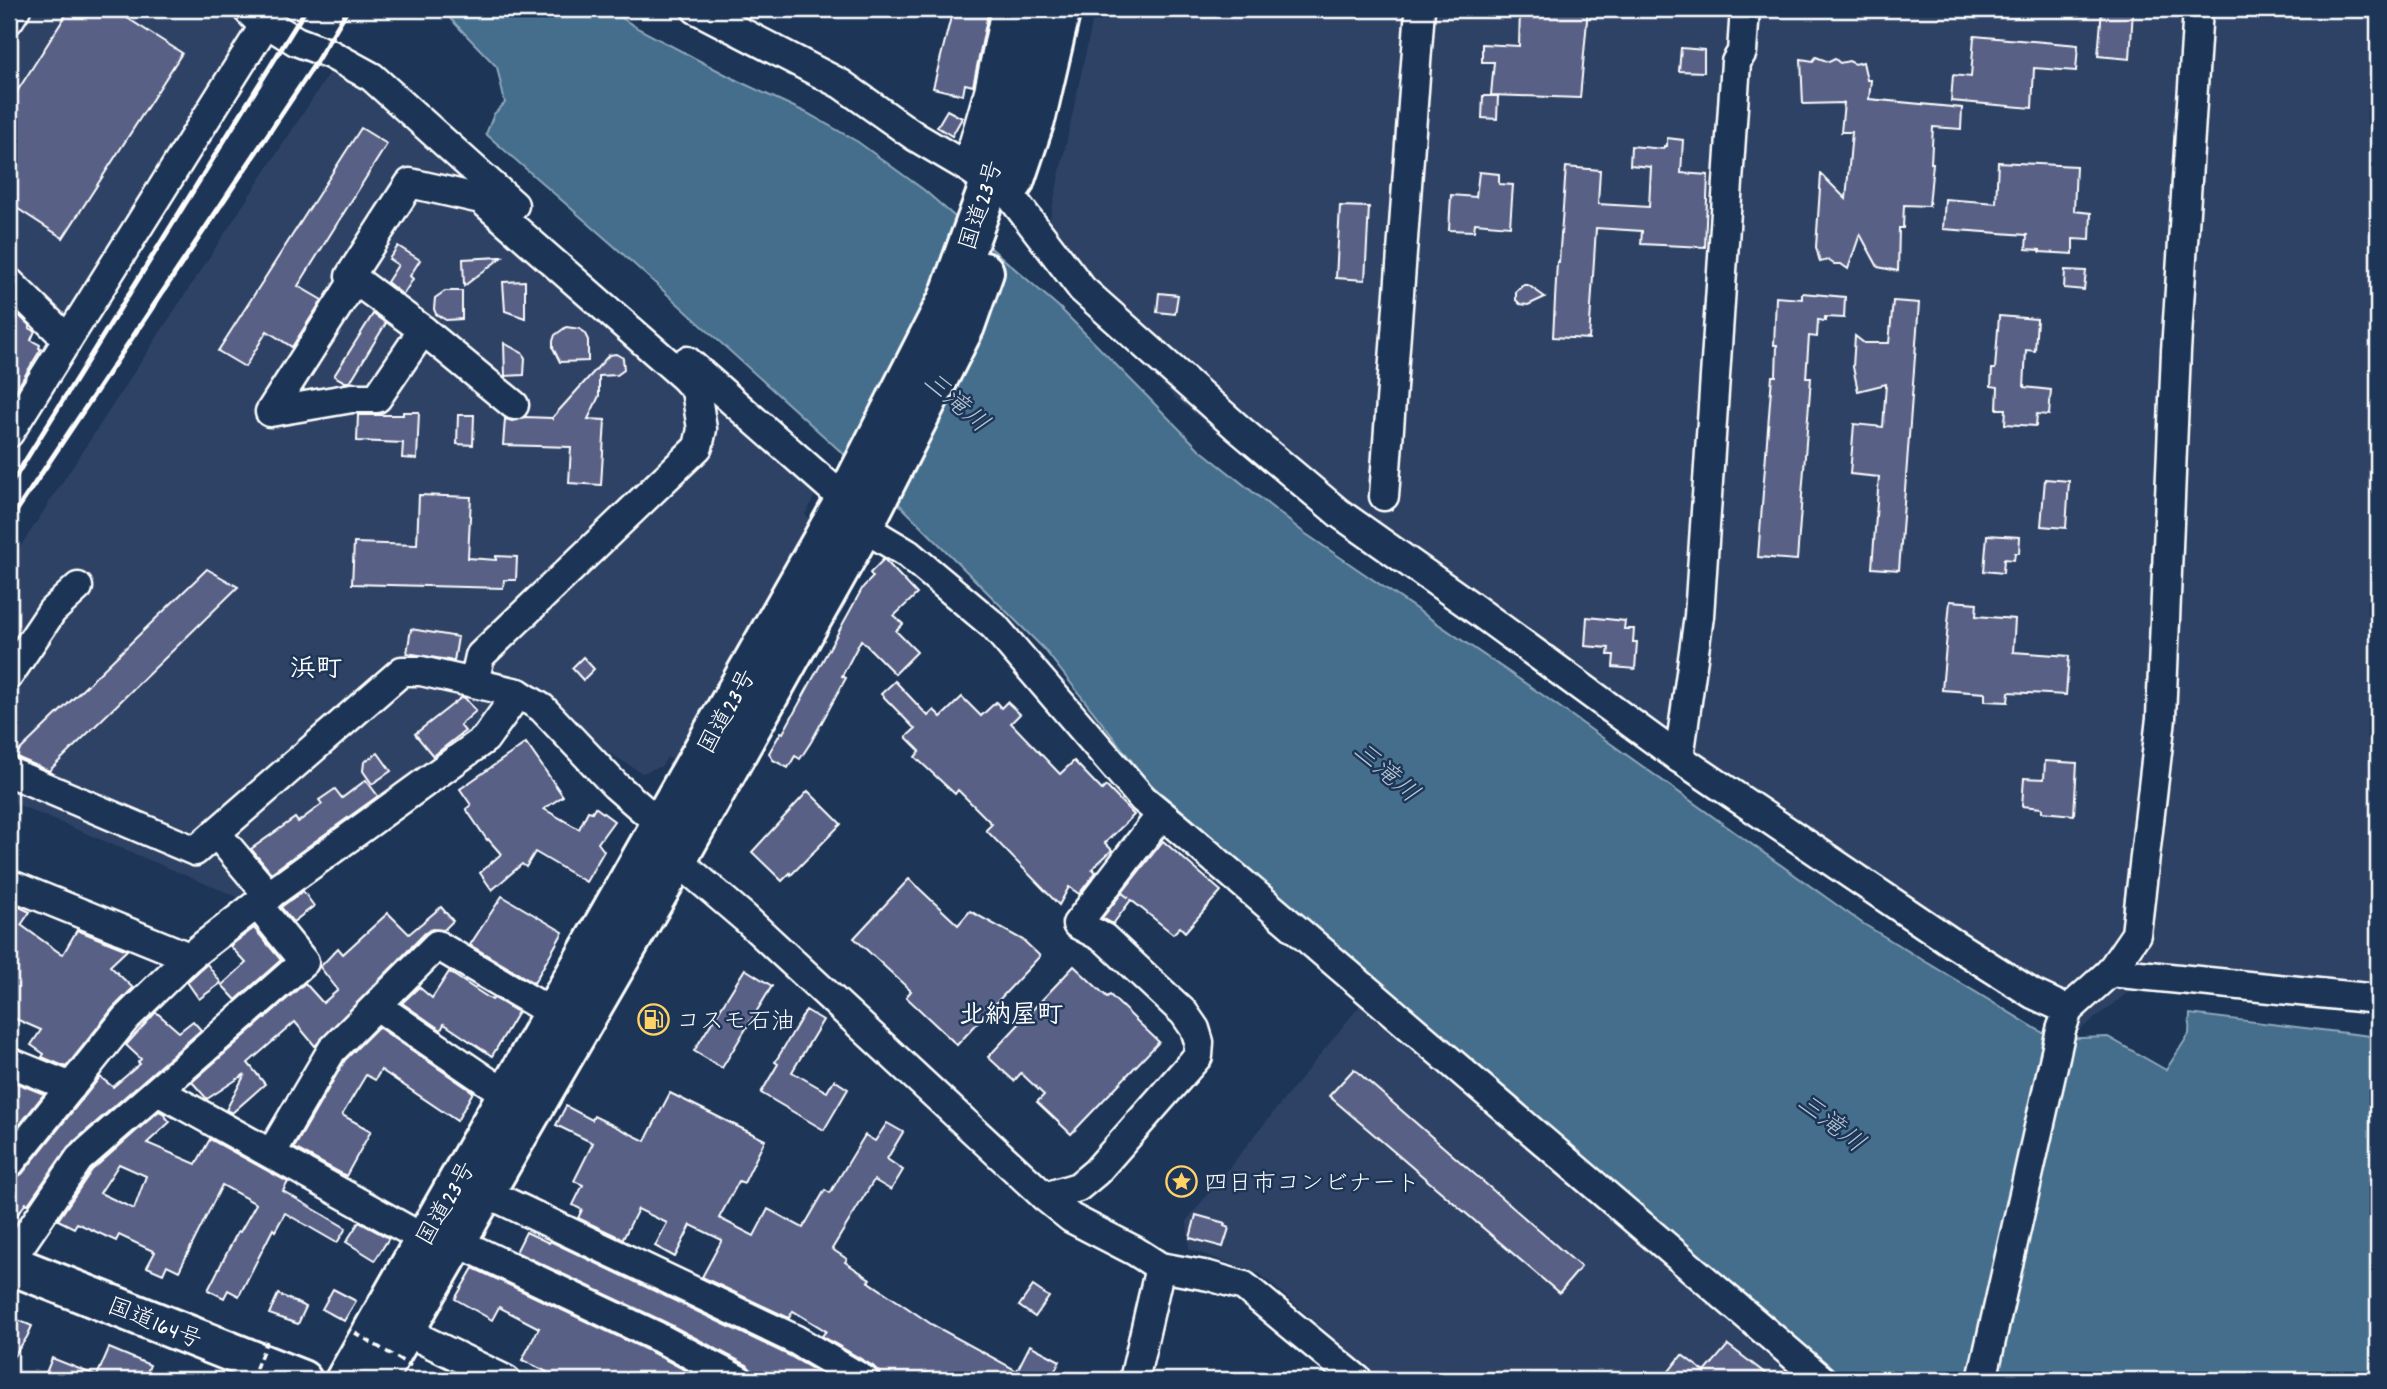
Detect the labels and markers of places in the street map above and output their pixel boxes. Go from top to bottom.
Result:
fuel station icon: コスモ石油 [636,1003,670,1037]
place label: コスモ石油 [676,1006,795,1040]
place icon: 四日市コンビナート [1164,1165,1198,1199]
place label: 四日市コンビナート [1204,1168,1420,1202]

